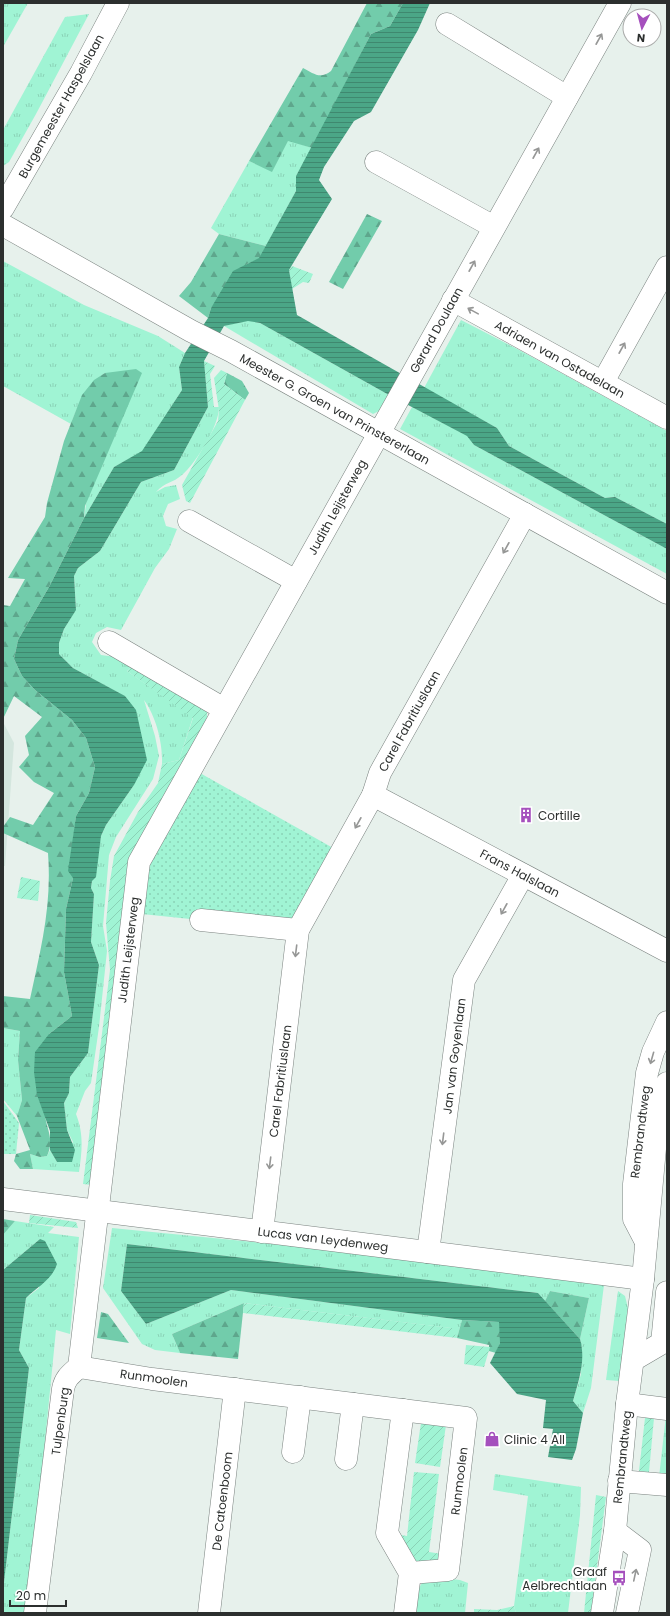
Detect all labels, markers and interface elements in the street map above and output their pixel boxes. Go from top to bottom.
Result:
north arrow [622,8,662,48]
text: N [636,30,646,46]
street label: Burgemeester Haspelslaan [14,31,108,181]
one-way arrow [596,33,604,45]
one-way arrow [532,147,540,159]
one-way arrow [469,260,477,272]
street label: Gerard Doulaan [405,284,467,376]
one-way arrow [468,307,480,314]
street label: Adriaen van Ostadelaan [492,316,628,402]
one-way arrow [619,342,626,354]
street label: Meester G. Groen van Prinstererlaan [237,349,433,469]
street label: Judith Leijsterweg [304,456,370,558]
one-way arrow [501,542,509,554]
street label: Carel Fabritiuslaan [374,667,444,775]
building icon: Cortille [517,806,535,824]
place label: Cortille [538,807,580,824]
one-way arrow [354,816,361,828]
street label: Frans Halslaan [477,845,563,901]
street label: Judith Leijsterweg [113,896,143,1004]
one-way arrow [499,903,507,915]
one-way arrow [292,944,299,957]
street label: Jan van Goyenlaan [438,997,470,1115]
street label: Carel Fabritiuslaan [265,1024,295,1138]
one-way arrow [647,1051,655,1064]
street label: Rembrandtweg [626,1085,654,1179]
one-way arrow [439,1132,447,1145]
one-way arrow [266,1156,274,1169]
street label: Lucas van Leydenweg [257,1223,389,1255]
street label: Runmoolen [119,1365,189,1391]
street label: Tulpenburg [47,1386,73,1456]
street label: Rembrandtweg [609,1410,635,1504]
shop icon: Clinic 4 All [483,1430,501,1448]
place label: Clinic 4 All [504,1431,565,1448]
street label: Runmoolen [446,1446,472,1516]
street label: De Catoenboom [207,1451,237,1551]
place label: Graaf Aelbrechtlaan [522,1563,607,1594]
bus stop icon: Graaf Aelbrechtlaan [610,1569,628,1587]
one-way arrow [631,1569,639,1582]
scale bar [10,1582,66,1608]
text: 20 m [16,1587,46,1604]

